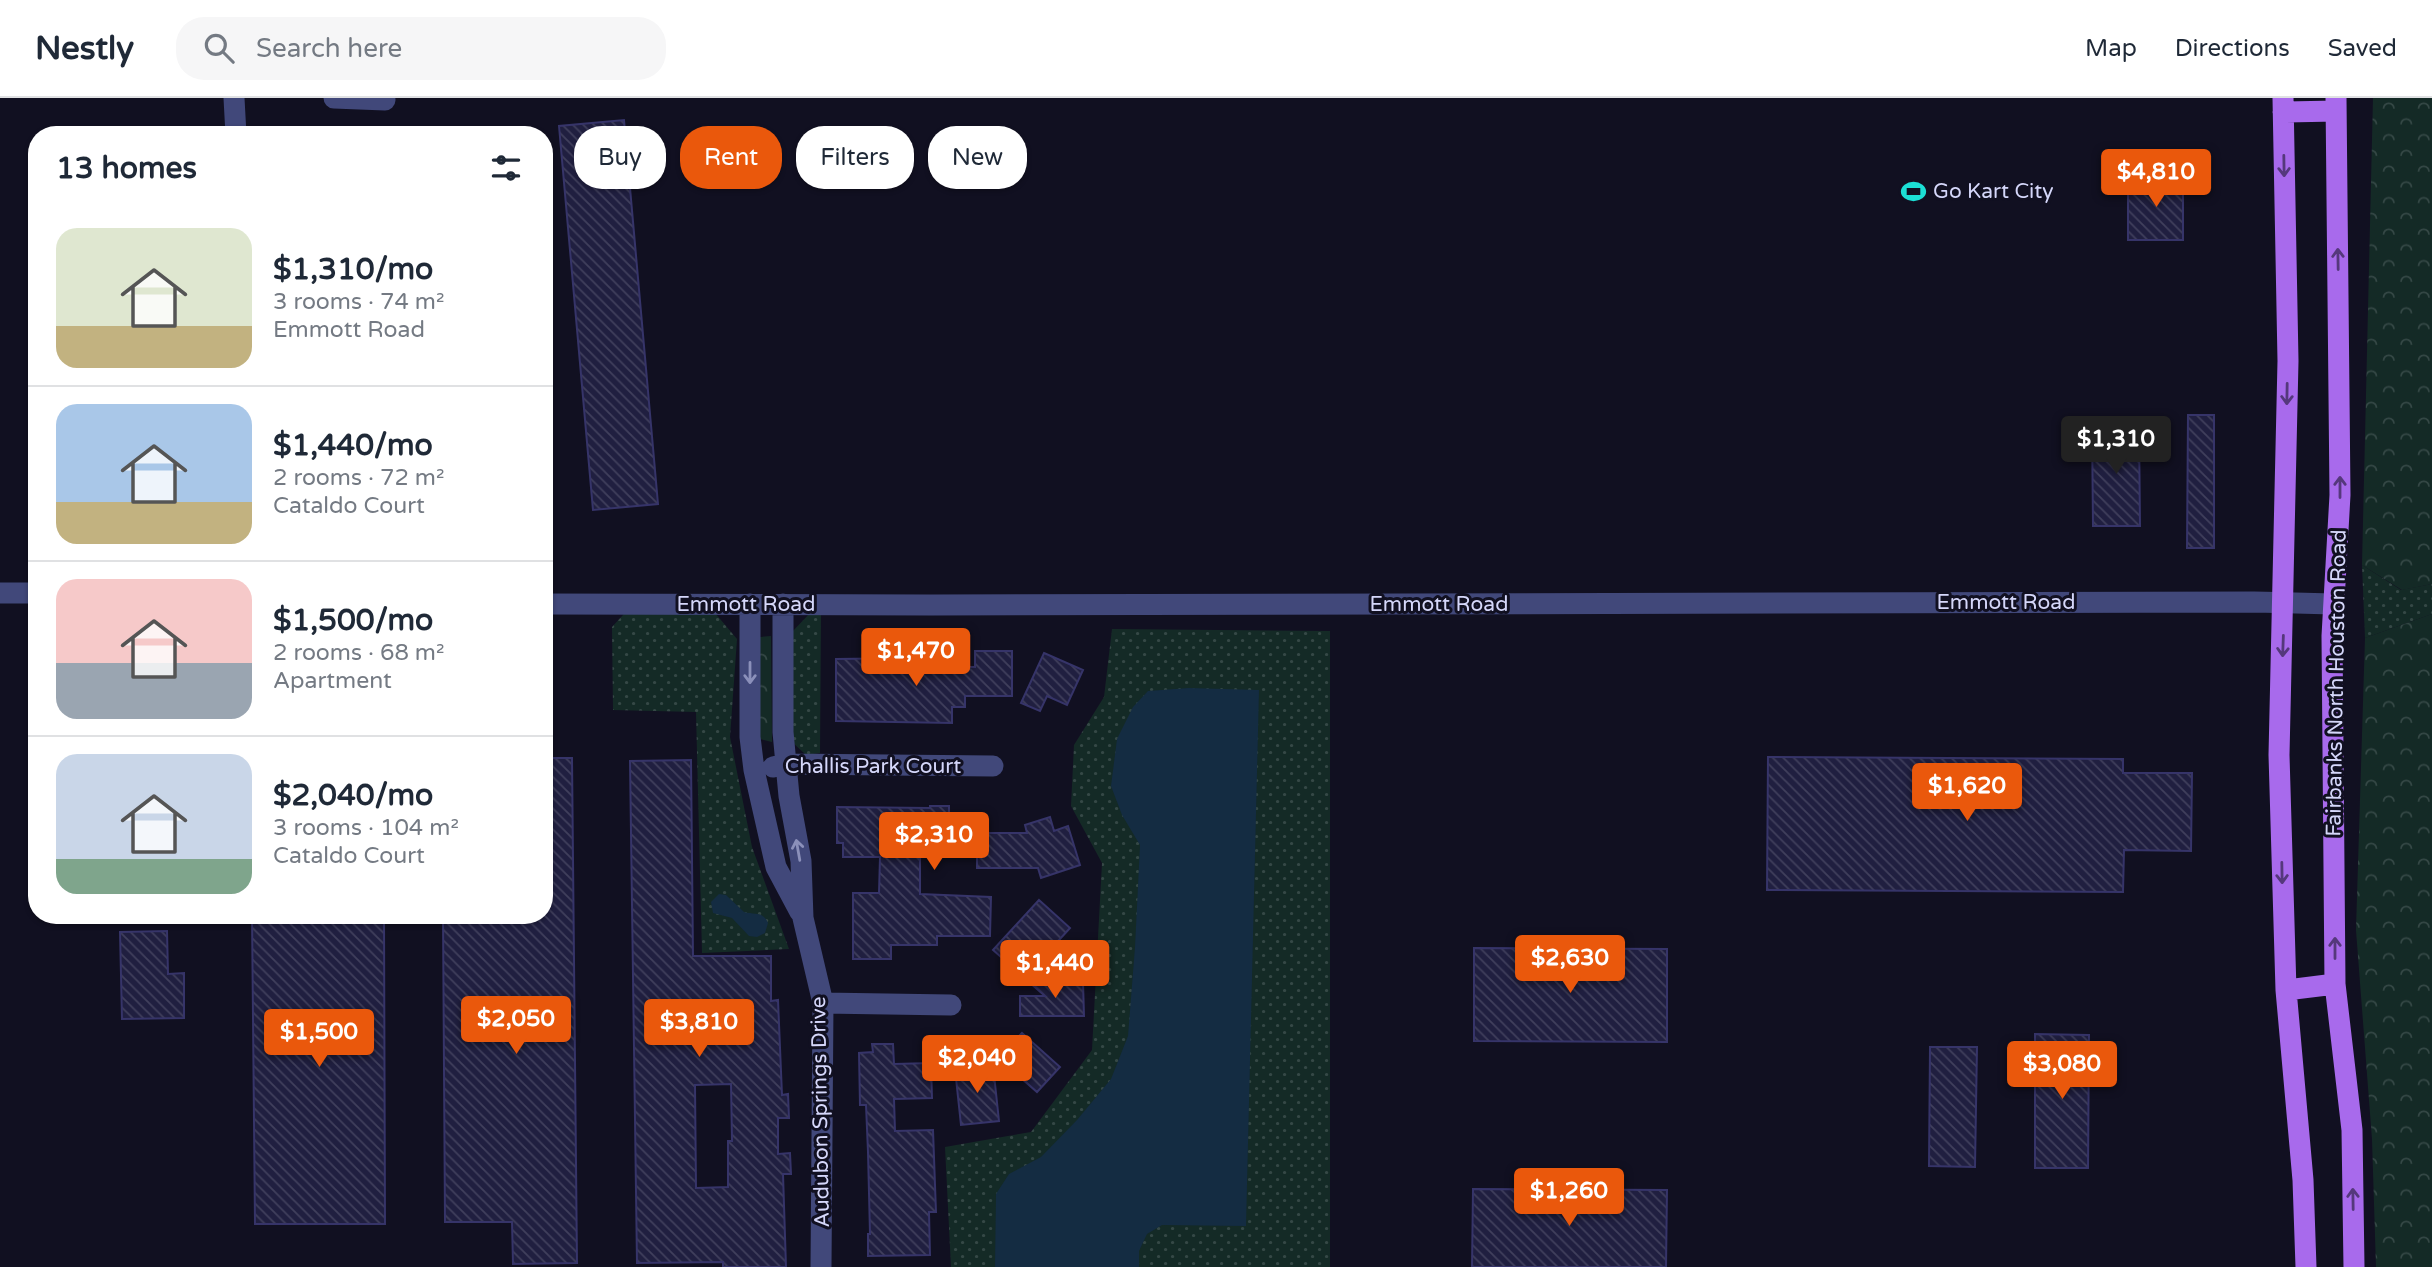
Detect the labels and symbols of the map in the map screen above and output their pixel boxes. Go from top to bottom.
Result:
pin: $4,810 [2099,150,2213,209]
one-way arrow [2278,154,2291,177]
sports icon: Go Kart City [1899,177,1927,205]
place label: Go Kart City [1933,179,2054,204]
one-way arrow [2331,248,2344,271]
one-way arrow [2280,382,2294,405]
pin: $1,310 [2059,416,2173,476]
one-way arrow [2333,476,2347,499]
street label: Fairbanks North Houston Road [2321,529,2352,837]
street label: Emmott Road [1937,590,2075,615]
street label: Emmott Road [677,592,815,617]
street label: Emmott Road [1370,592,1508,617]
pin: $1,470 [859,628,973,688]
one-way arrow [2276,634,2289,657]
one-way arrow [743,661,757,684]
street label: Challis Park Court [785,754,961,779]
pin: $1,620 [1910,764,2024,823]
pin: $2,310 [877,812,991,872]
one-way arrow [791,839,805,862]
one-way arrow [2276,861,2289,884]
pin: $2,630 [1513,936,1627,995]
one-way arrow [2328,937,2342,960]
pin: $1,440 [998,940,1112,1000]
pin: $2,050 [459,996,573,1056]
street label: Audubon Springs Drive [806,996,835,1228]
pin: $3,810 [642,1000,756,1059]
pin: $1,500 [262,1010,376,1069]
pin: $2,040 [920,1035,1034,1095]
pin: $3,080 [2005,1042,2119,1101]
pin: $1,260 [1512,1168,1626,1228]
one-way arrow [2346,1188,2360,1211]

